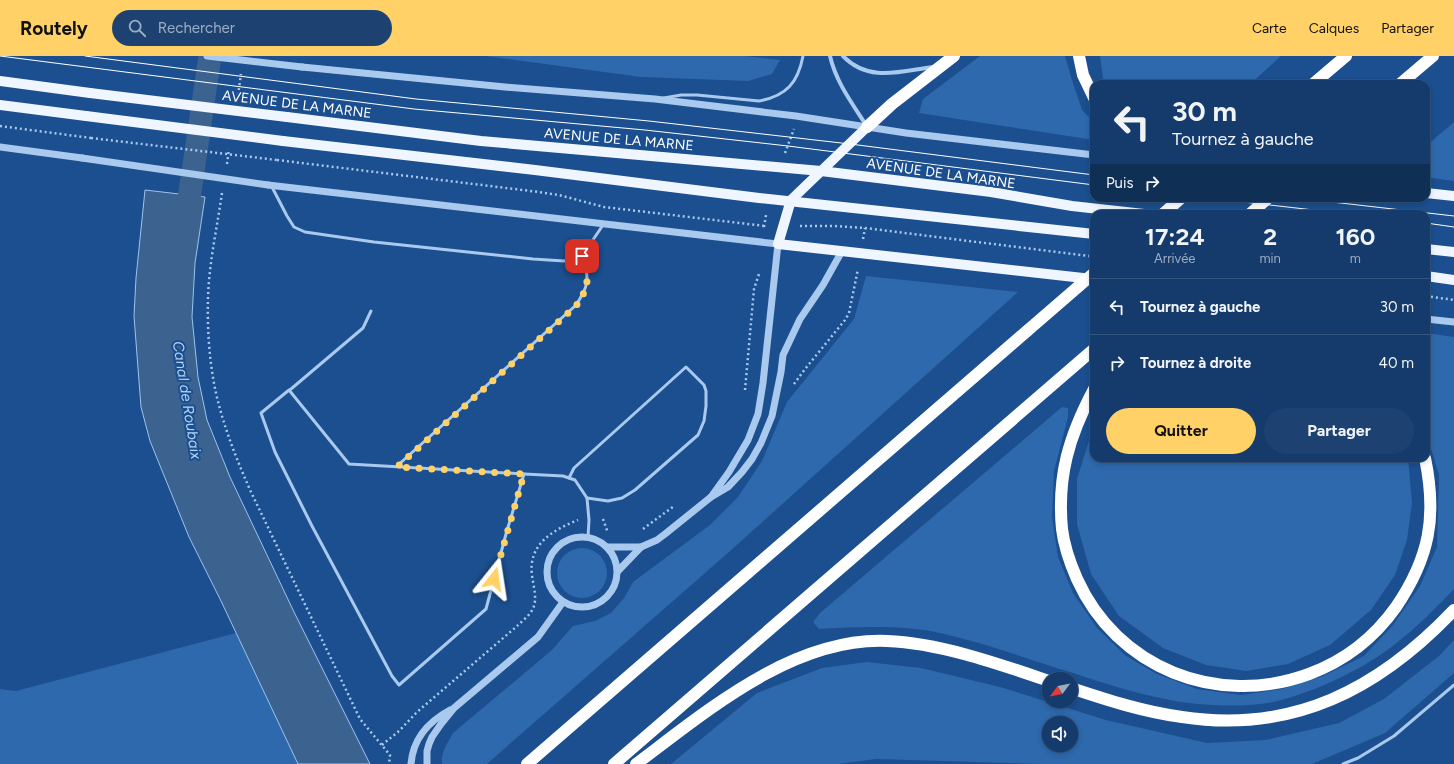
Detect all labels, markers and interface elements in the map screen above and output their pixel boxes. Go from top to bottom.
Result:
search box [112,10,392,46]
text: Routely [20,17,88,40]
icon: search [126,17,148,39]
text: Rechercher [158,19,235,37]
text: Carte [1252,20,1287,37]
text: Calques [1309,20,1359,37]
text: Partager [1381,20,1434,37]
street label: AVENUE DE LA MARNE [221,87,372,122]
text: 30 m [1172,94,1237,128]
icon: left [1106,96,1158,148]
street label: AVENUE DE LA MARNE [543,124,694,155]
text: Tournez à gauche [1172,128,1314,150]
street label: AVENUE DE LA MARNE [865,155,1016,192]
icon: right [1141,172,1163,194]
text: Puis [1106,174,1133,192]
text: 17:24 [1145,222,1205,251]
text: 2 [1263,222,1277,251]
text: 160 [1336,222,1375,251]
pin [565,239,599,273]
icon: arrive [571,245,593,267]
text: Arrivée [1154,251,1195,266]
text: min [1259,251,1281,266]
text: m [1350,251,1361,266]
icon: left [1106,296,1128,318]
text: Tournez à gauche [1140,298,1260,316]
text: 30 m [1380,298,1414,316]
water label: Canal de Roubaix [169,340,205,461]
icon: right [1106,352,1128,374]
text: Tournez à droite [1140,354,1251,372]
text: 40 m [1379,354,1414,372]
button: Quitter [1106,408,1256,454]
button: Partager [1264,408,1414,454]
position arrow [473,558,515,600]
north arrow [1042,672,1078,708]
map controls [1042,672,1078,752]
button: sound [1042,716,1078,752]

